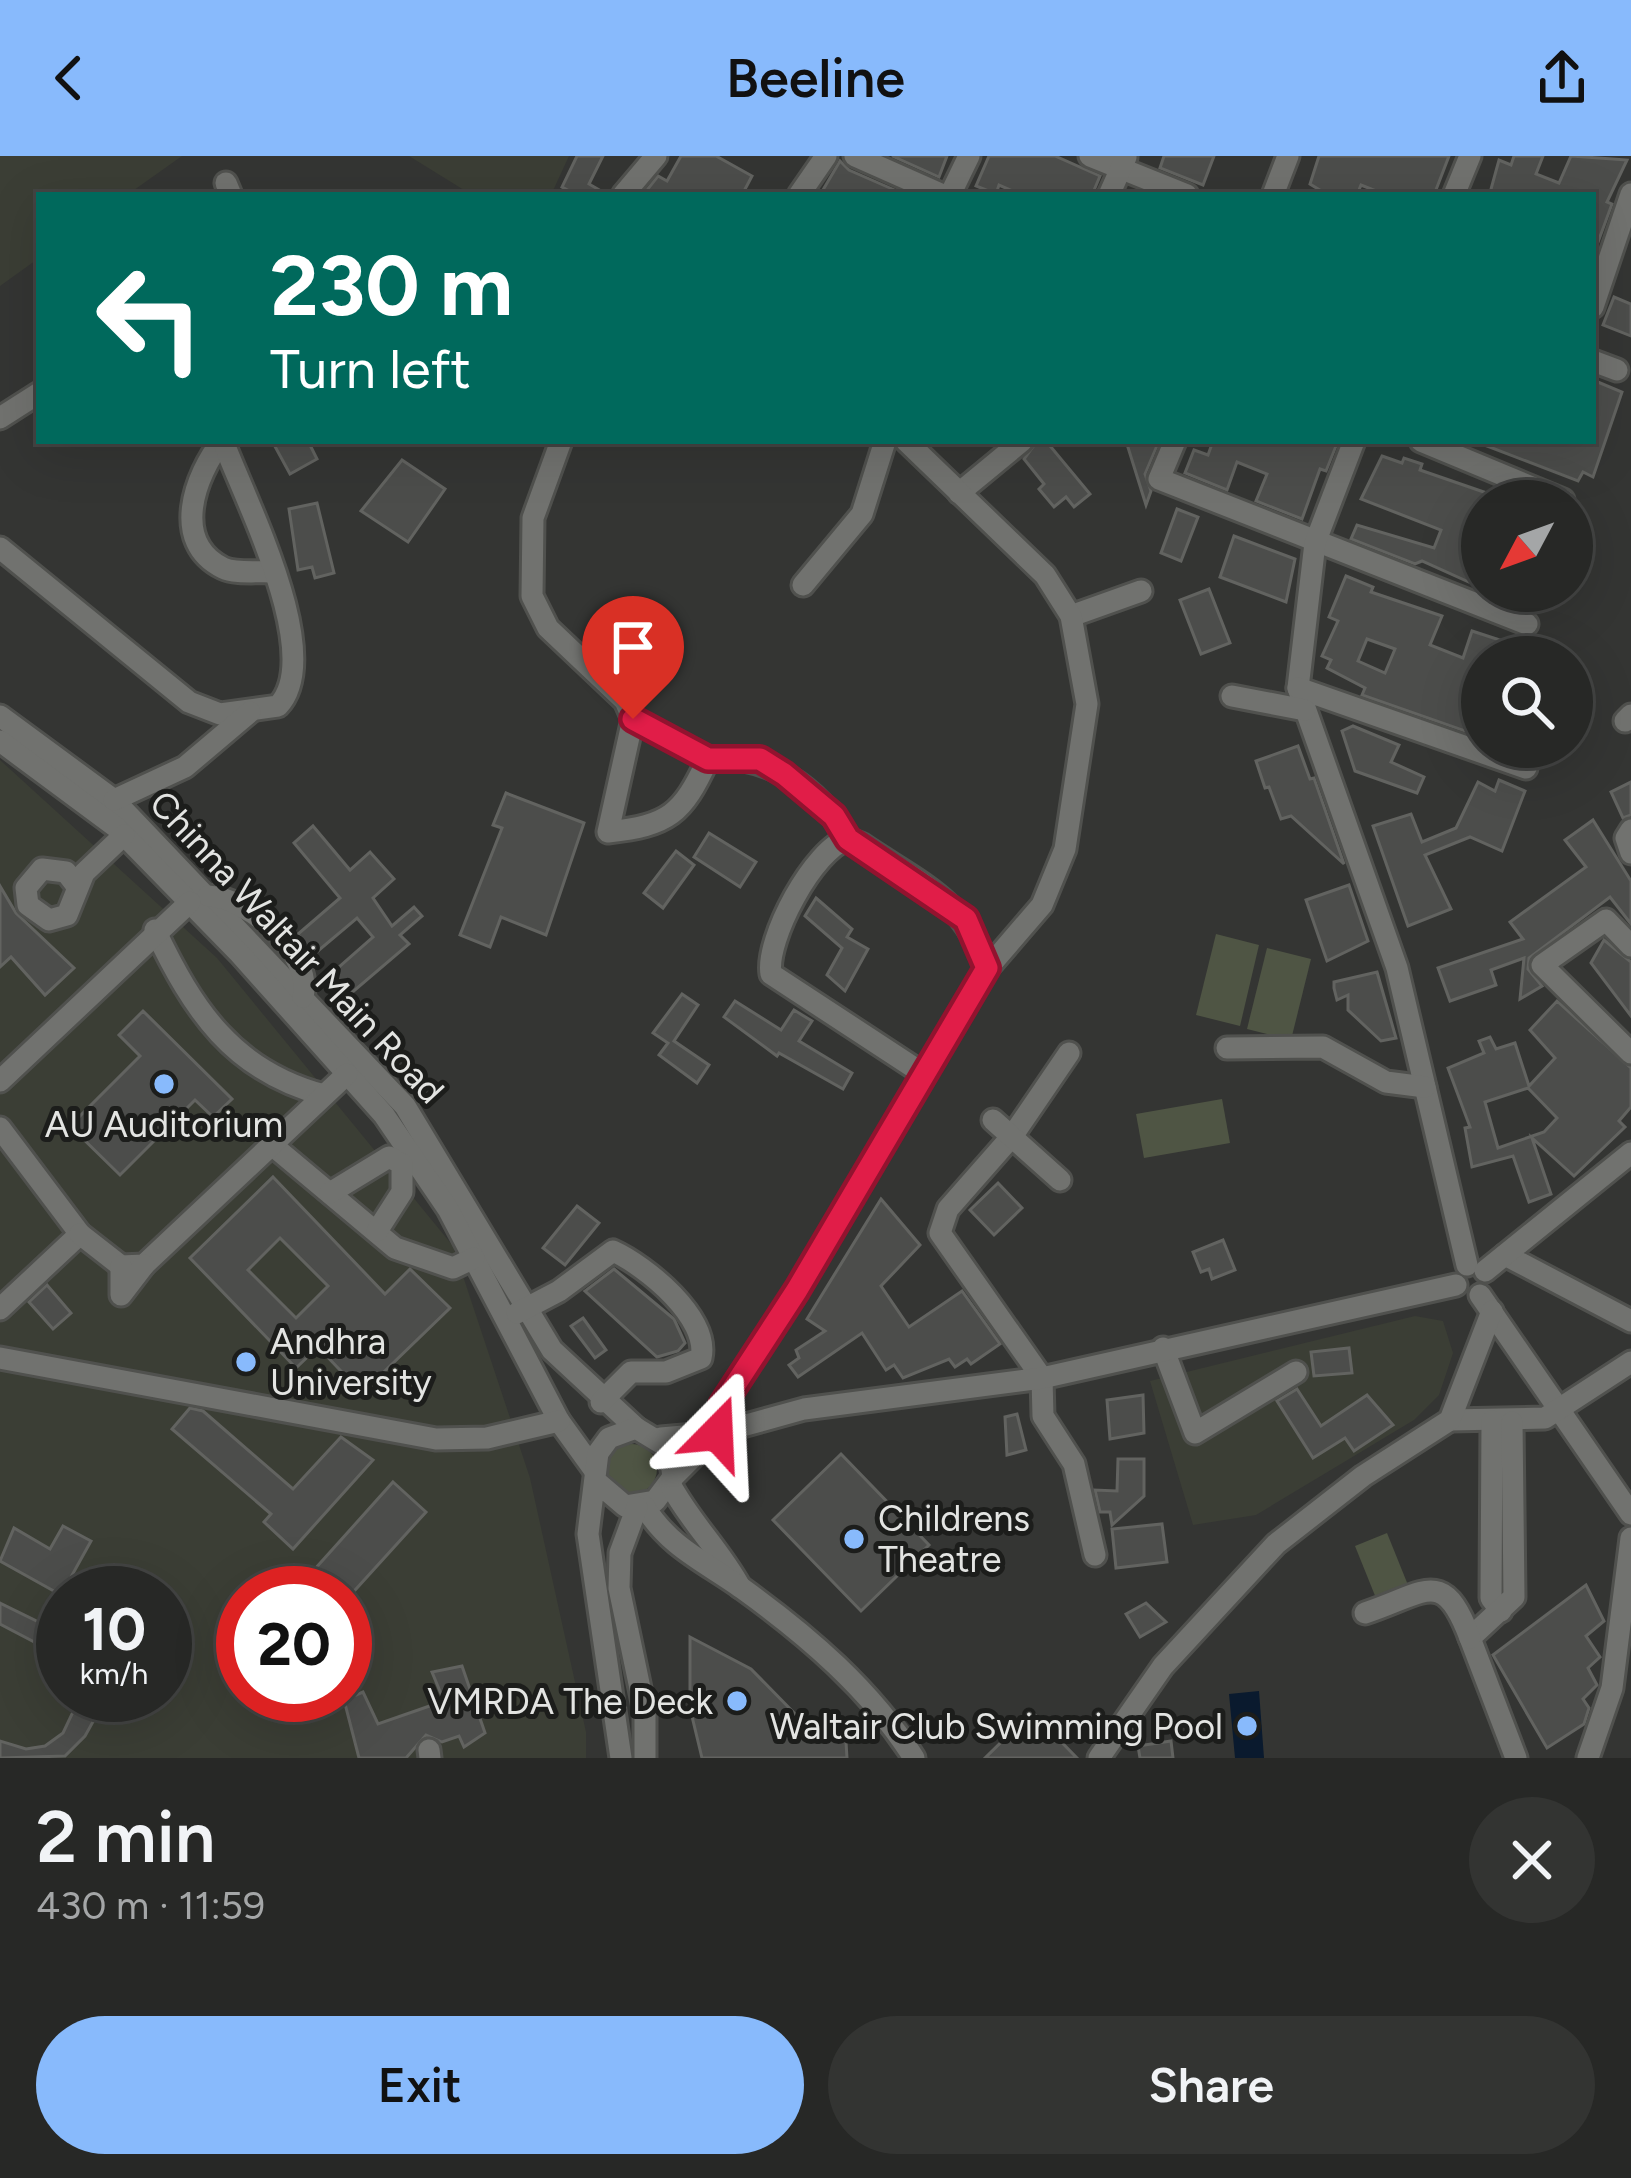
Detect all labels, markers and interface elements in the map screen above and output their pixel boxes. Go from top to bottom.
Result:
icon: back [36,45,102,111]
icon: share [1529,45,1595,111]
text: Beeline [726,46,905,111]
text: 230 m [270,235,513,336]
icon: left [72,240,228,396]
text: Turn left [270,337,471,402]
north arrow [1461,480,1593,612]
map controls [1461,480,1593,768]
pin [582,596,684,719]
icon: arrive [600,614,666,680]
button: search [1461,636,1593,768]
street label: Chinna Waltair Main Road [141,782,453,1112]
marker: AU Auditorium [151,1071,177,1097]
place label: AU Auditorium [45,1103,283,1146]
place label: Andhra University [270,1320,432,1404]
marker: Andhra University [233,1349,259,1375]
position arrow [654,1370,780,1496]
place label: Childrens Theatre [878,1497,1030,1581]
marker: Childrens Theatre [841,1526,867,1552]
speed limit sign: 20 [216,1566,372,1722]
text: 10 [82,1593,146,1665]
text: km/h [80,1655,148,1692]
place label: VMRDA The Deck [427,1680,714,1723]
marker: VMRDA The Deck [724,1688,750,1714]
place label: Waltair Club Swimming Pool [770,1705,1223,1748]
marker: Waltair Club Swimming Pool [1234,1713,1260,1739]
text: 2 min [36,1794,215,1880]
button: close [1469,1797,1595,1923]
text: 430 m · 11:59 [36,1882,265,1929]
button: Exit [36,2016,804,2154]
button: Share [828,2016,1595,2154]

